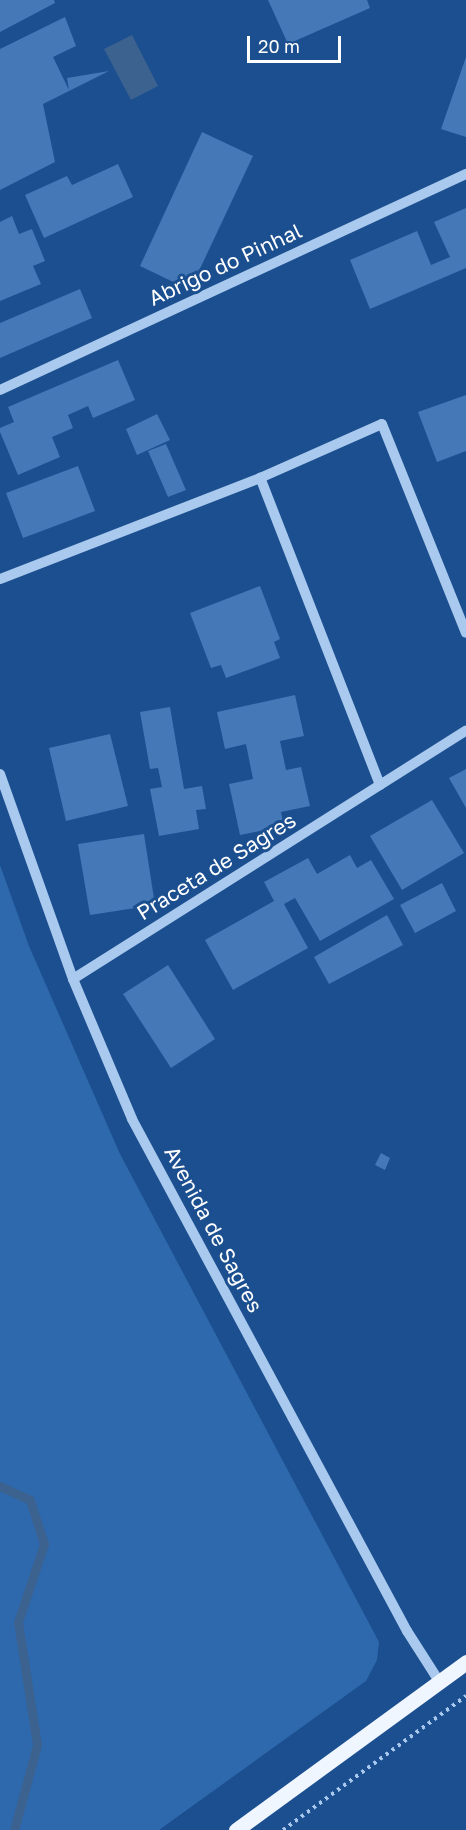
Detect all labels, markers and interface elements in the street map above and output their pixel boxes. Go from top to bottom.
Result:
scale bar [250,24,344,62]
text: 20 m [258,35,300,57]
street label: Abrigo do Pinhal [144,217,306,311]
street label: Praceta de Sagres [132,807,300,925]
street label: Avenida de Sagres [160,1142,268,1316]

